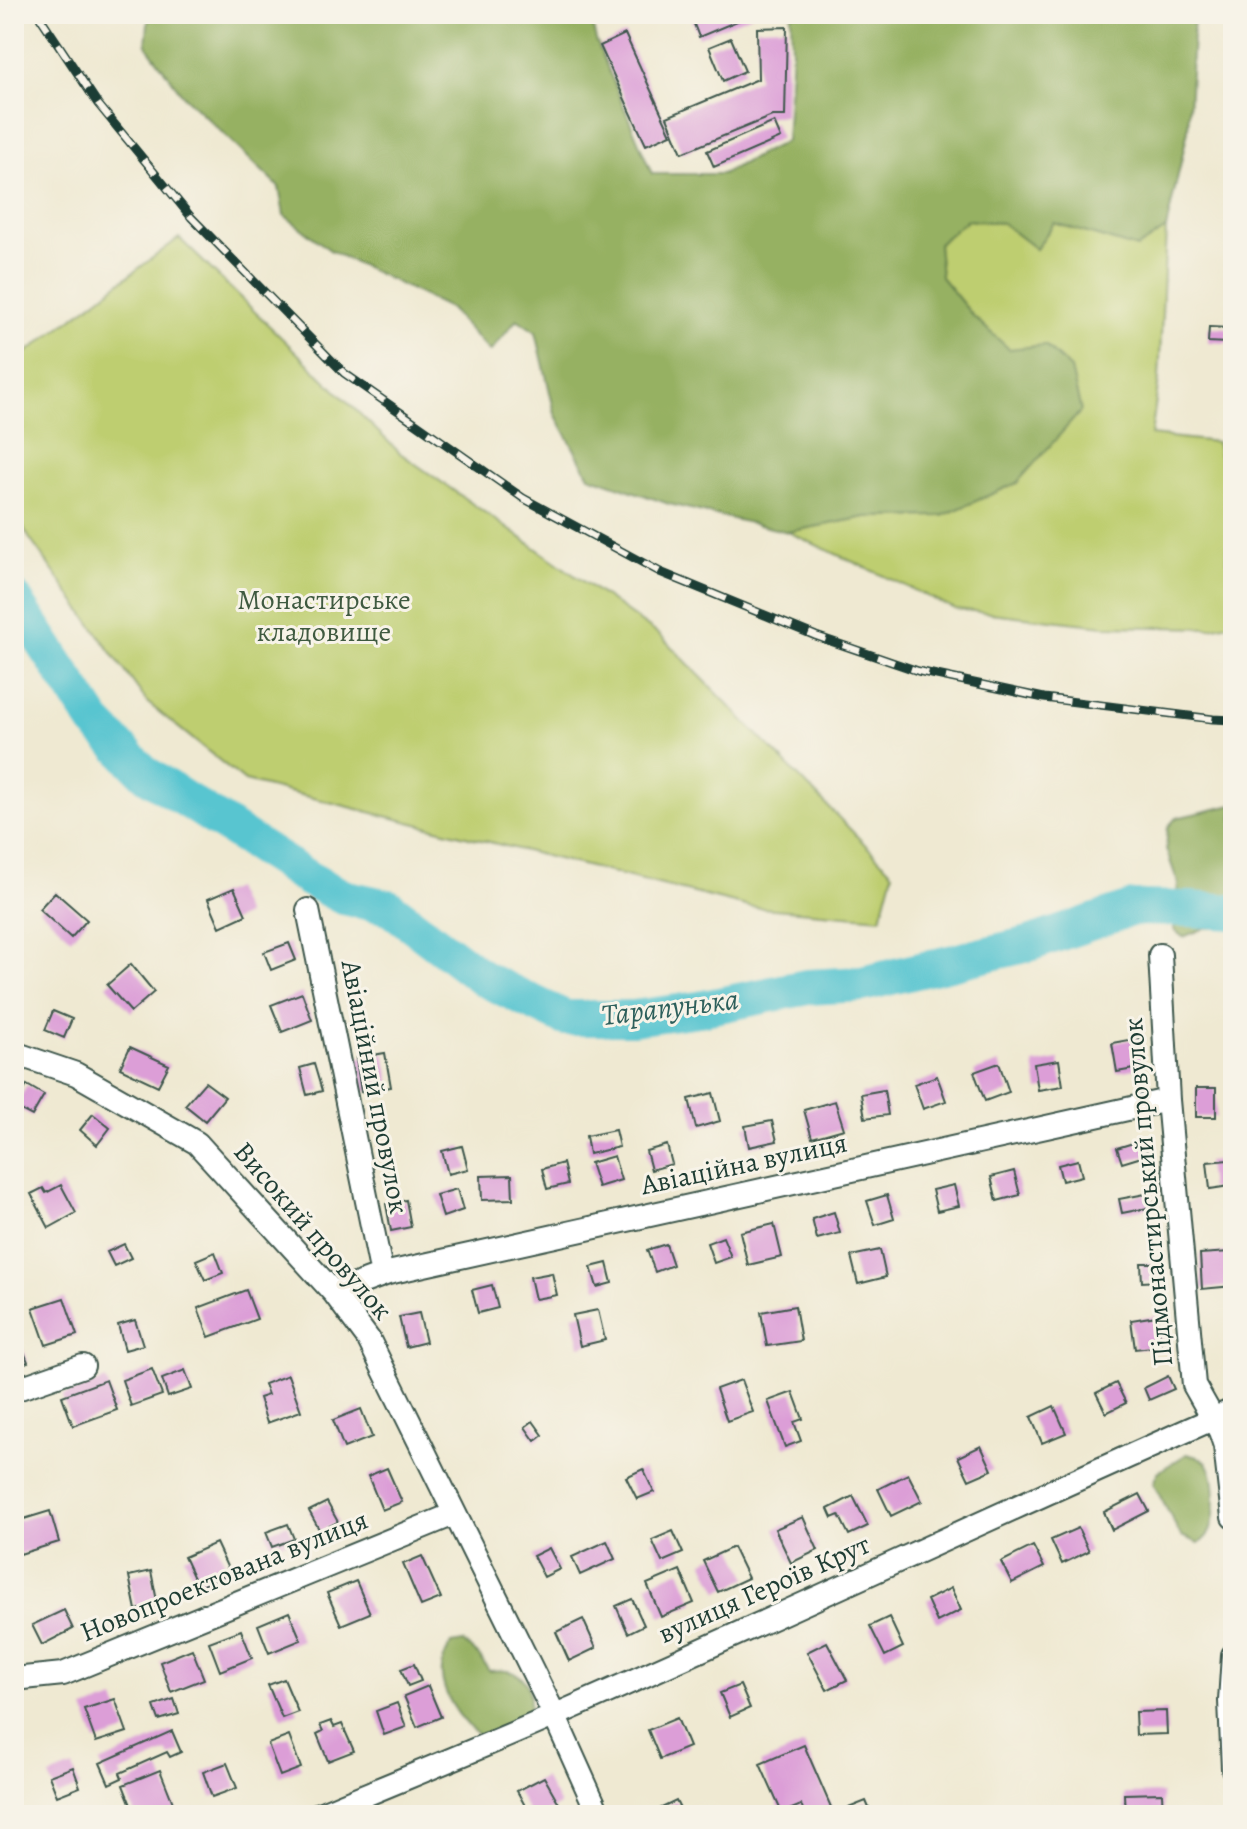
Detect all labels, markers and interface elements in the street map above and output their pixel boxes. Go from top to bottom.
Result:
park label: Монастирське кладовище [237,581,411,651]
street label: Авіаційний провулок [332,956,418,1217]
water label: Тарапунька [599,979,741,1035]
street label: Підмонастирський провулок [1114,1016,1182,1368]
street label: Авіаційна вулиця [636,1124,851,1205]
street label: Високий провулок [225,1134,401,1328]
street label: Новопроектована вулиця [74,1501,374,1651]
street label: вулиця Героїв Крут [652,1525,876,1653]

